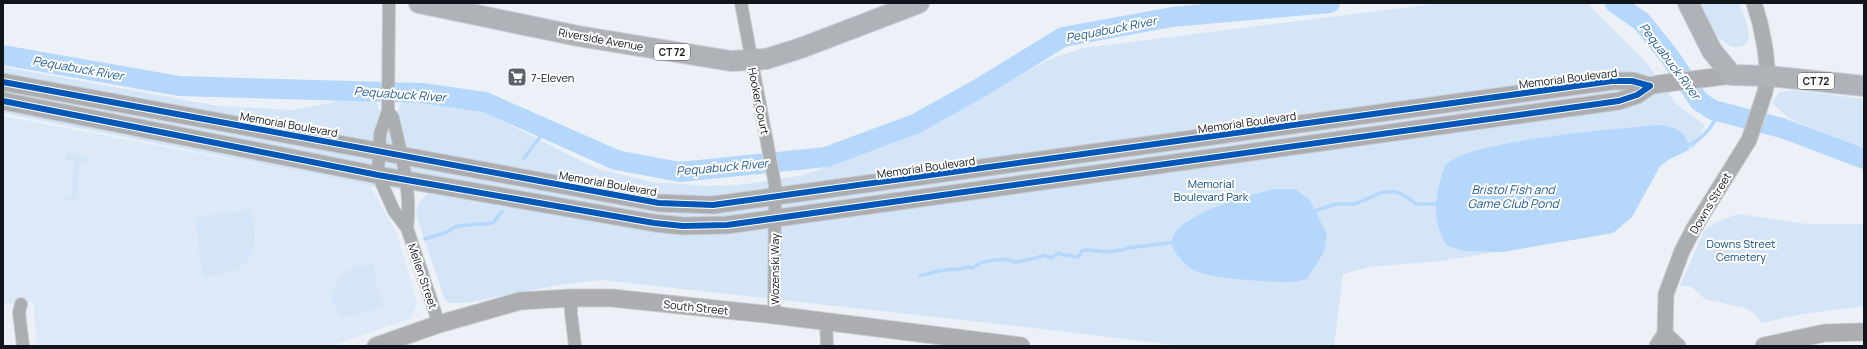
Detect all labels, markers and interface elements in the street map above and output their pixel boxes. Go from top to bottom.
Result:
water label: Pequabuck River [1064,12,1159,46]
water label: Pequabuck River [1636,19,1705,104]
street label: Riverside Avenue [557,24,645,54]
road number: CT 72 [654,44,690,60]
water label: Pequabuck River [31,52,126,85]
street label: Memorial Boulevard [1518,65,1618,91]
supermarket icon: 7-Eleven [506,66,528,88]
street label: Hooker Court [745,66,773,136]
place label: 7-Eleven [531,70,574,85]
road number: CT 72 [1798,73,1834,89]
water label: Pequabuck River [354,82,448,106]
street label: Memorial Boulevard [239,108,339,140]
street label: Memorial Boulevard [1197,108,1297,136]
street label: Memorial Boulevard [876,153,976,181]
water label: Pequabuck River [675,154,770,179]
street label: Memorial Boulevard [558,167,658,199]
street label: Downs Street [1686,170,1734,236]
park label: Memorial Boulevard Park [1174,176,1249,204]
water label: Bristol Fish and Game Club Pond [1467,181,1560,212]
street label: Wozenski Way [767,233,782,305]
park label: Downs Street Cemetery [1707,236,1775,264]
street label: Mellen Street [405,241,441,311]
street label: South Street [663,296,729,318]

